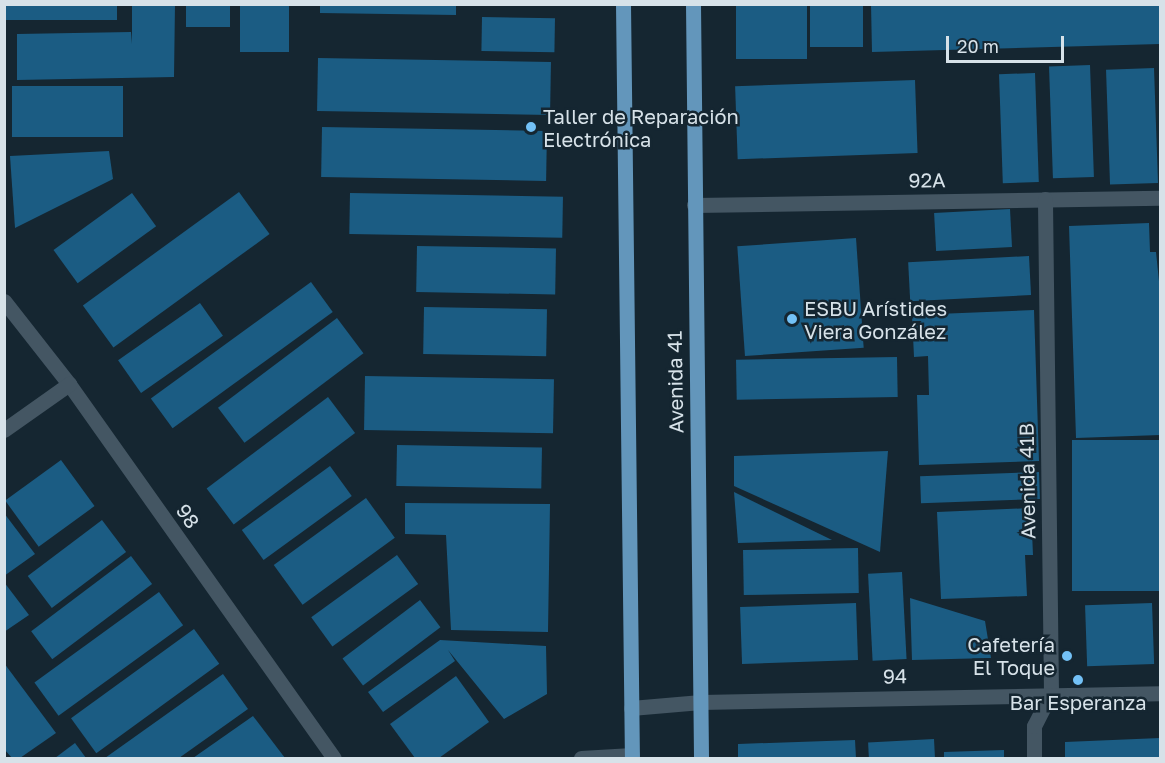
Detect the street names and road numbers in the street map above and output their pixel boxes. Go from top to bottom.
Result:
street label: 92A [908,168,946,192]
street label: Avenida 41 [662,330,688,434]
street label: Avenida 41B [1014,423,1040,539]
street label: 98 [171,499,205,533]
street label: 94 [883,664,907,688]

